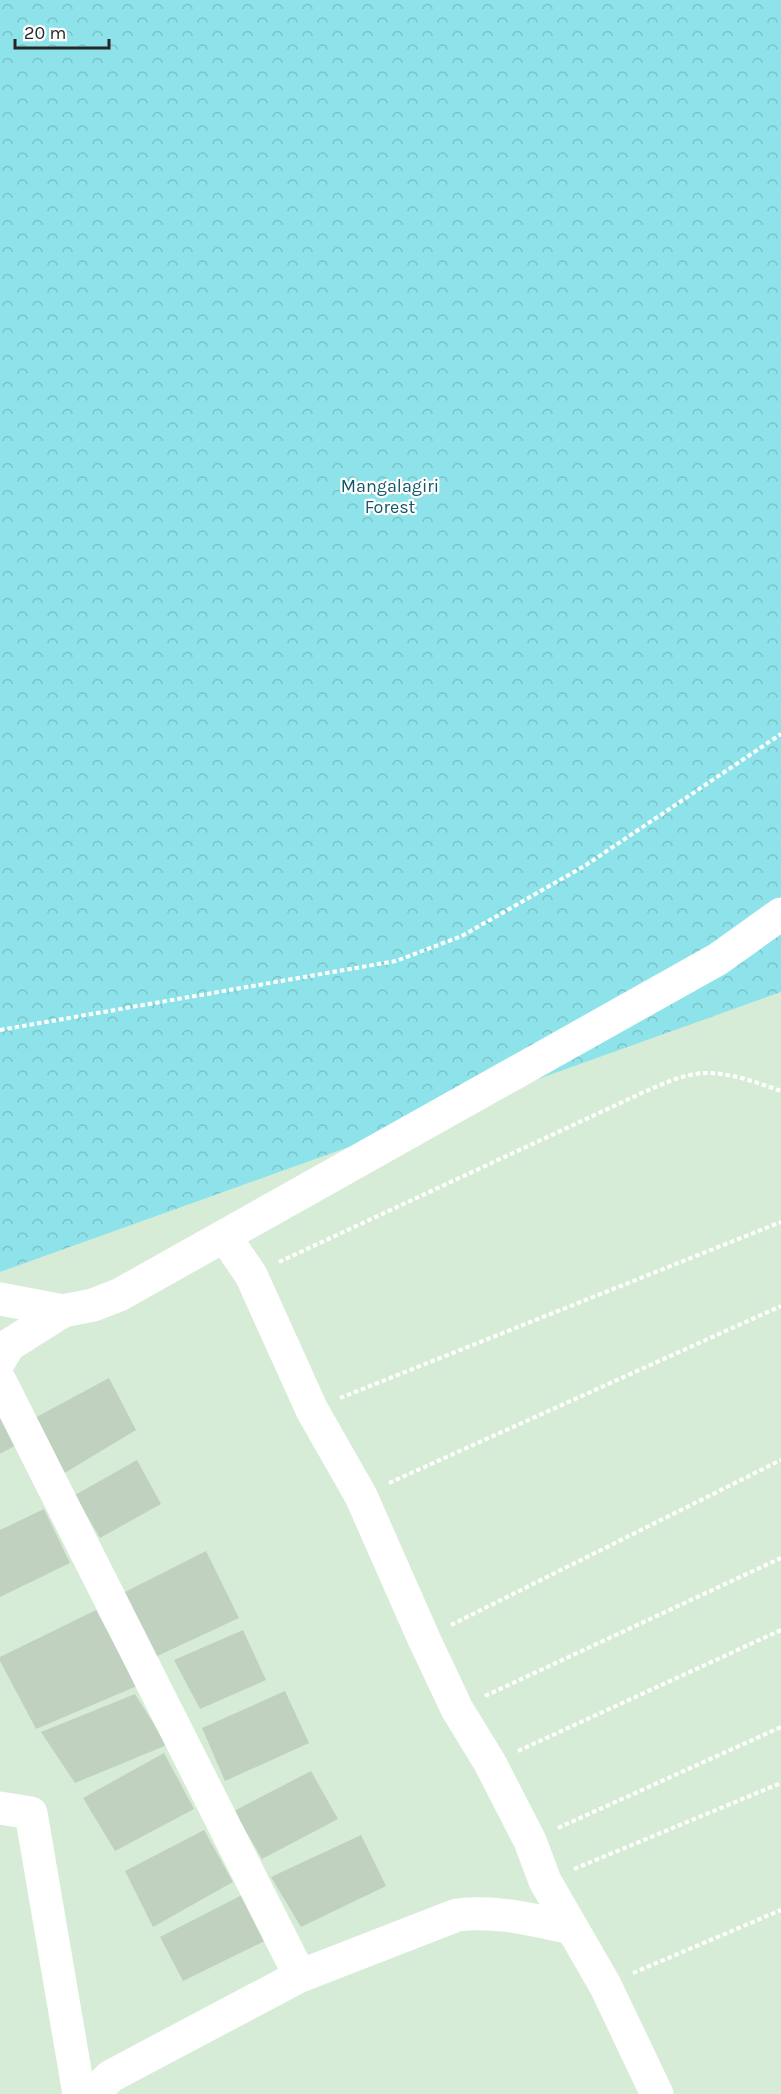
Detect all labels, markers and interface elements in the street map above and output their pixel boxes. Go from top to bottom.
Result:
scale bar [15,12,110,50]
text: 20 m [24,22,66,44]
park label: Mangalagiri Forest [341,475,439,518]

